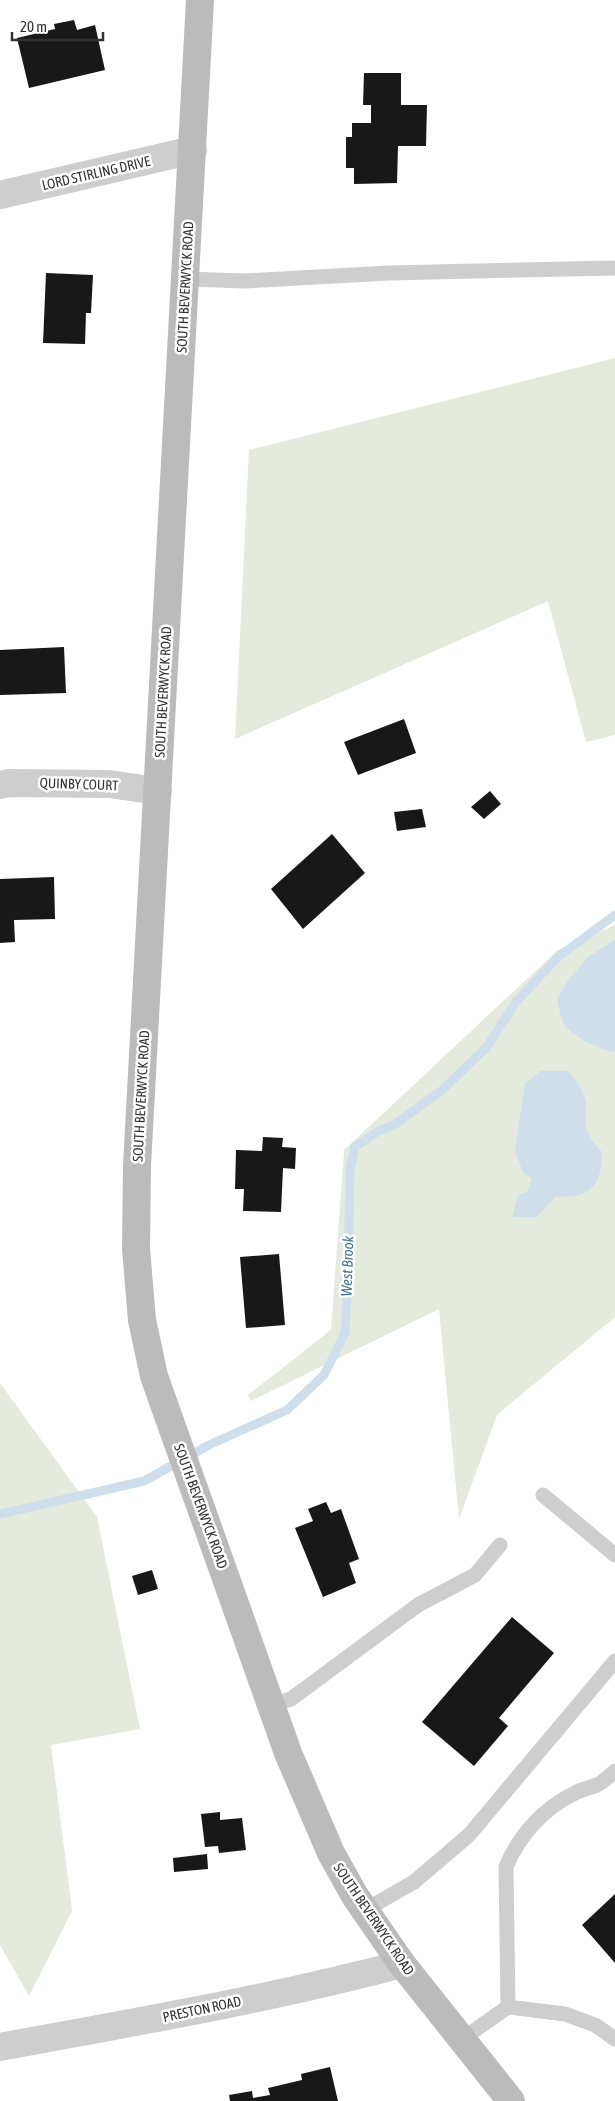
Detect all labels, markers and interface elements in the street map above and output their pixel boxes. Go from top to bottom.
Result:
scale bar [12,10,104,42]
text: 20 m [20,18,47,35]
street label: LORD STIRLING DRIVE [40,153,152,193]
street label: SOUTH BEVERWYCK ROAD [174,221,196,353]
street label: SOUTH BEVERWYCK ROAD [152,626,174,758]
street label: QUINBY COURT [39,775,119,793]
street label: SOUTH BEVERWYCK ROAD [130,1030,152,1162]
water label: West Brook [337,1235,357,1297]
street label: SOUTH BEVERWYCK ROAD [171,1441,231,1571]
street label: SOUTH BEVERWYCK ROAD [331,1860,418,1978]
street label: PRESTON ROAD [161,1993,243,2025]

